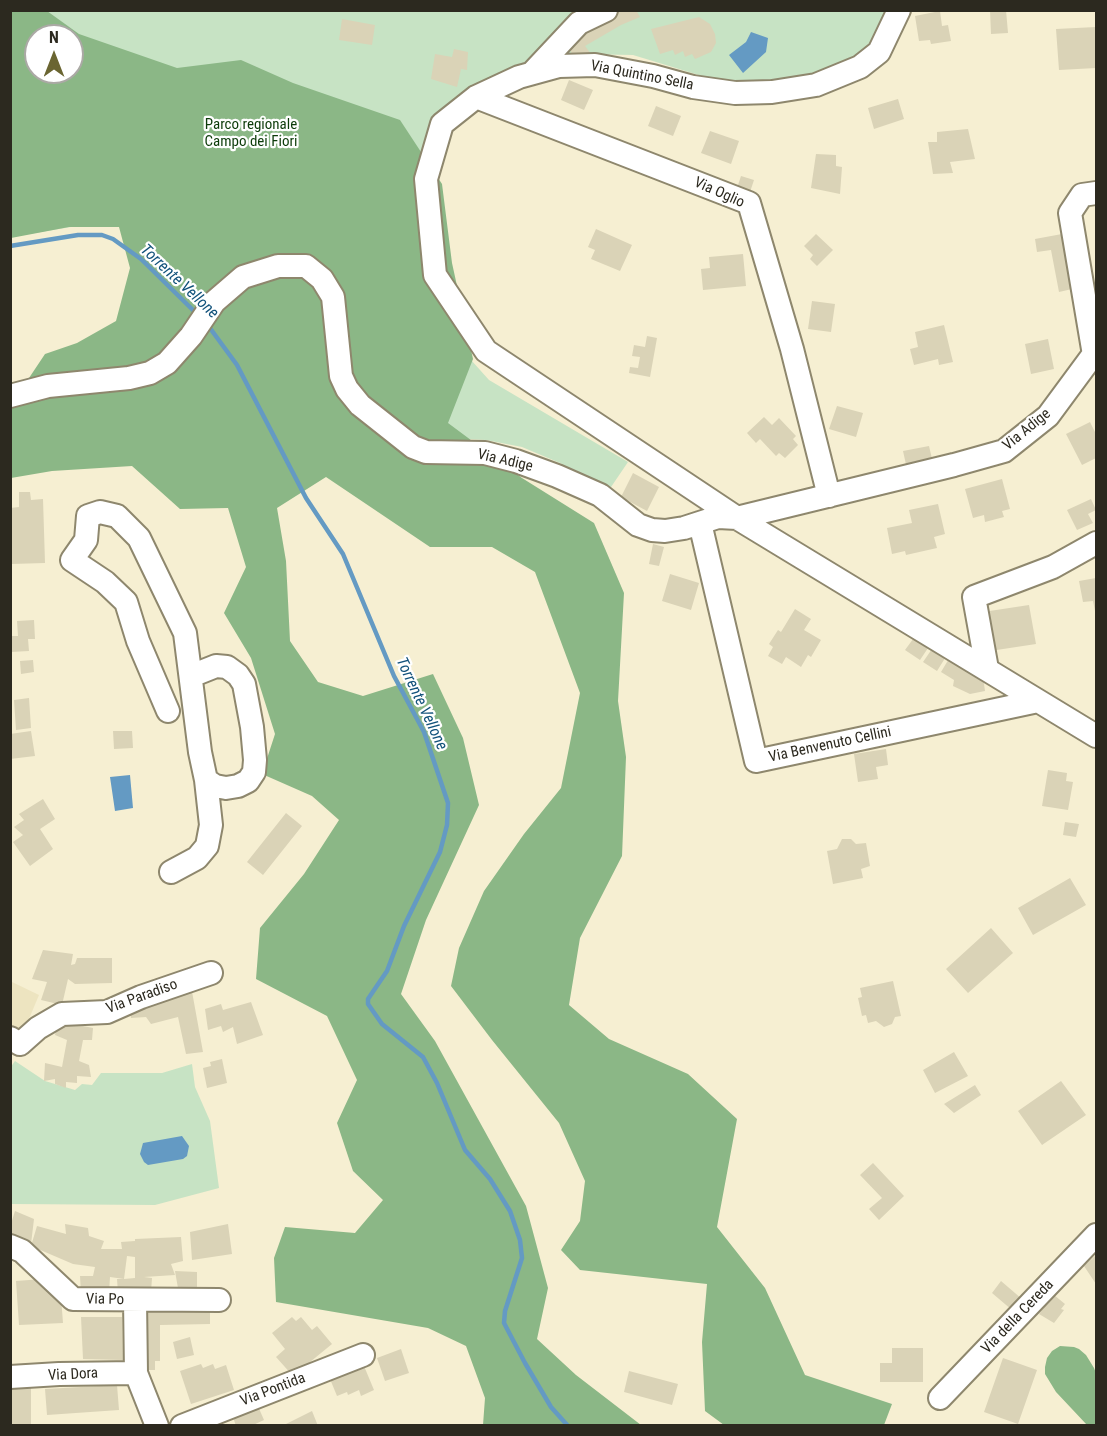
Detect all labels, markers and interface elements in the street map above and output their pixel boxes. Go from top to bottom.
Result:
north arrow [24,24,84,84]
text: N [49,28,59,47]
street label: Via Quintino Sella [589,57,695,95]
park label: Parco regionale Campo dei Fiori [205,116,297,151]
street label: Via Oglio [691,174,747,212]
water label: Torrente Vellone [136,241,222,323]
street label: Via Adige [999,405,1055,455]
street label: Via Adige [475,446,535,476]
water label: Torrente Vellone [391,655,451,753]
street label: Via Benvenuto Cellini [767,723,893,767]
street label: Via Paradiso [104,976,180,1018]
street label: Via della Cereda [978,1276,1058,1358]
street label: Via Po [86,1291,124,1309]
street label: Via Dora [48,1365,98,1385]
street label: Via Pontida [238,1369,308,1411]

